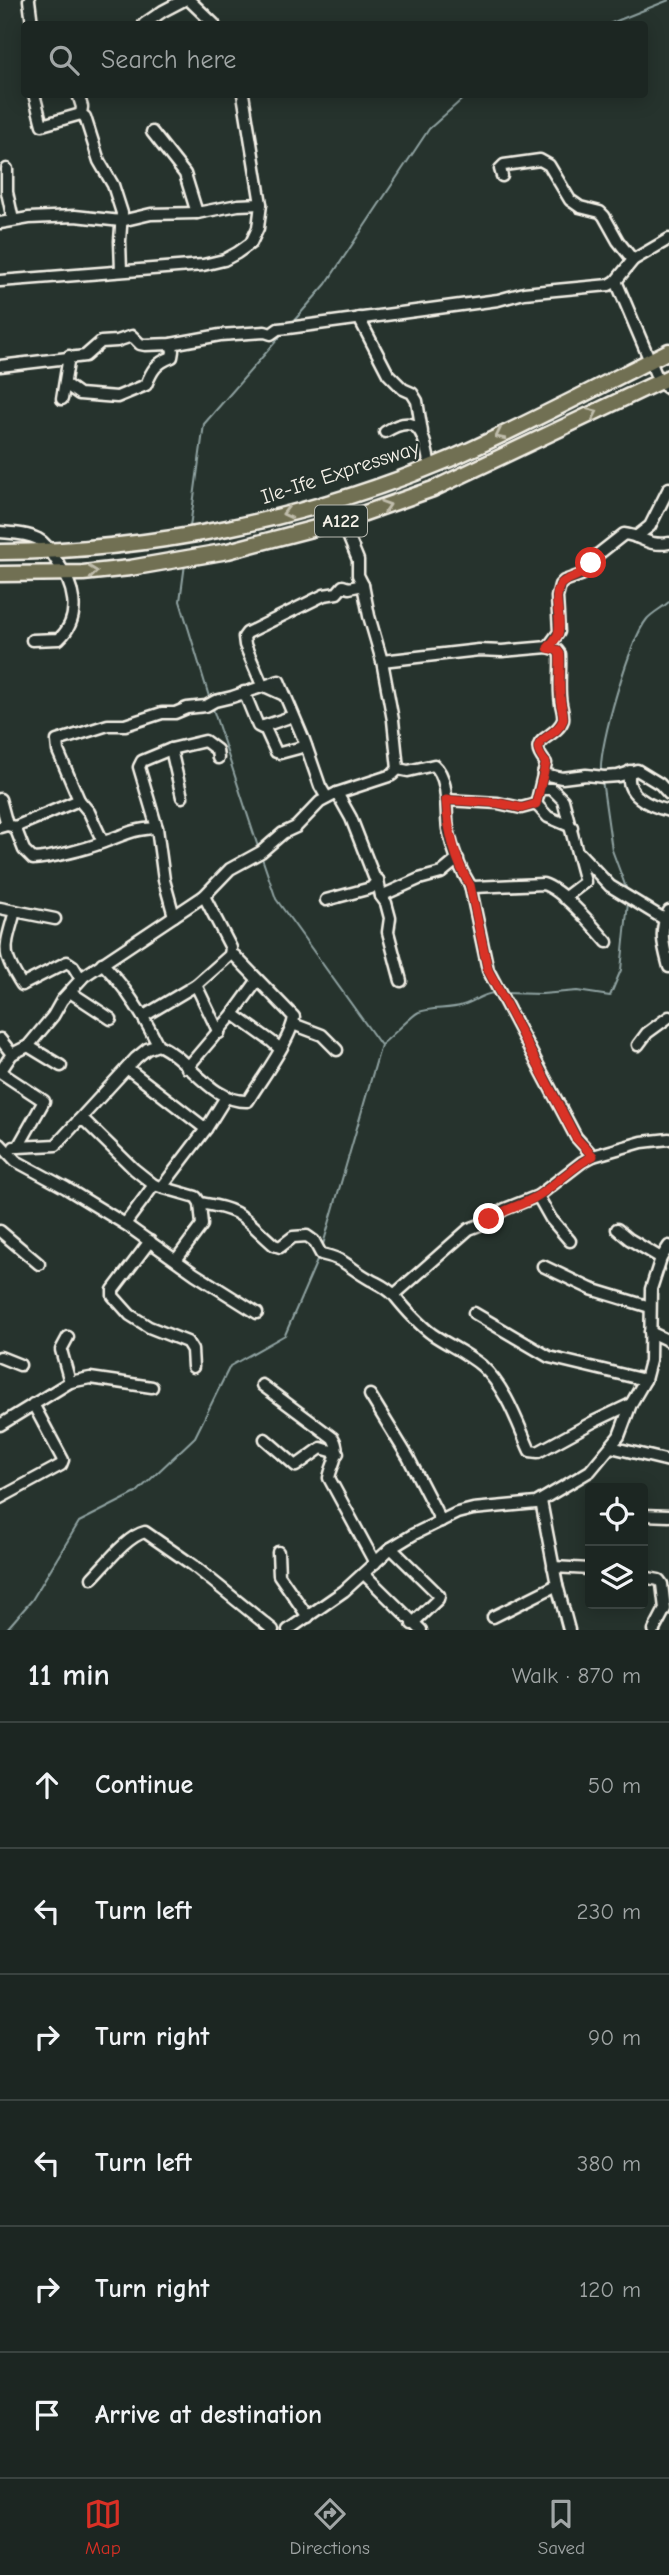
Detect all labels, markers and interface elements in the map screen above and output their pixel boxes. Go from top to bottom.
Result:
search box [21,21,648,98]
icon: search [45,41,83,79]
text: Search here [101,45,236,75]
one-way arrow [586,407,598,421]
one-way arrow [495,427,507,441]
street label: Ile-Ife Expressway [258,435,423,509]
one-way arrow [379,500,391,514]
one-way arrow [281,505,293,519]
road number: A122 [315,506,367,536]
route start [575,547,606,578]
one-way arrow [87,565,98,580]
route end [473,1203,504,1234]
map controls [585,1483,648,1609]
button: locate [585,1483,648,1546]
button: layers [585,1546,648,1609]
text: 11 min [28,1658,110,1693]
text: Walk · 870 m [512,1662,641,1689]
icon: ahead [28,1766,66,1804]
text: Continue [95,1770,193,1800]
text: 50 m [588,1772,641,1799]
icon: left [28,1892,66,1930]
text: Turn left [95,1896,192,1926]
text: 230 m [577,1898,641,1925]
icon: right [28,2018,66,2056]
text: Turn right [95,2022,209,2052]
text: 90 m [588,2024,641,2051]
icon: left [28,2144,66,2182]
text: Turn left [95,2148,192,2178]
text: 380 m [577,2150,641,2177]
icon: right [28,2270,66,2308]
text: Turn right [95,2274,209,2304]
text: 120 m [579,2276,641,2303]
icon: arrive [28,2396,66,2434]
text: Arrive at destination [95,2400,322,2430]
tab: Map [84,2495,122,2559]
tab: Directions [290,2495,370,2559]
tab: Saved [538,2495,585,2559]

